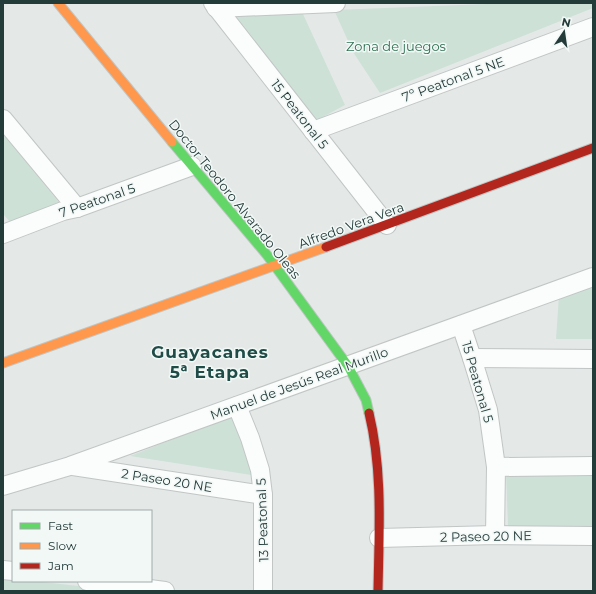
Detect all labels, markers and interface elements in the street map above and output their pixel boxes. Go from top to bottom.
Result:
north arrow [544,12,584,52]
text: N [560,14,572,30]
park label: Zona de juegos [346,38,446,54]
street label: 7º Peatonal 5 NE [400,53,506,105]
street label: 15 Peatonal 5 [268,76,332,152]
street label: Doctor Teodoro Alvarado Oleas [166,116,304,282]
street label: 7 Peatonal 5 [57,179,137,221]
street label: Alfredo Vera Vera [296,198,406,252]
street label: 15 Peatonal 5 [459,339,497,425]
district label: Guayacanes 5ª Etapa [151,342,269,382]
street label: Manuel de Jesús Real Murillo [208,343,390,423]
street label: 2 Paseo 20 NE [120,465,214,495]
street label: 13 Peatonal 5 [253,478,271,562]
legend [12,510,152,582]
text: Fast [48,518,73,533]
street label: 2 Paseo 20 NE [440,527,532,545]
text: Slow [48,538,77,553]
text: Jam [47,558,74,573]

